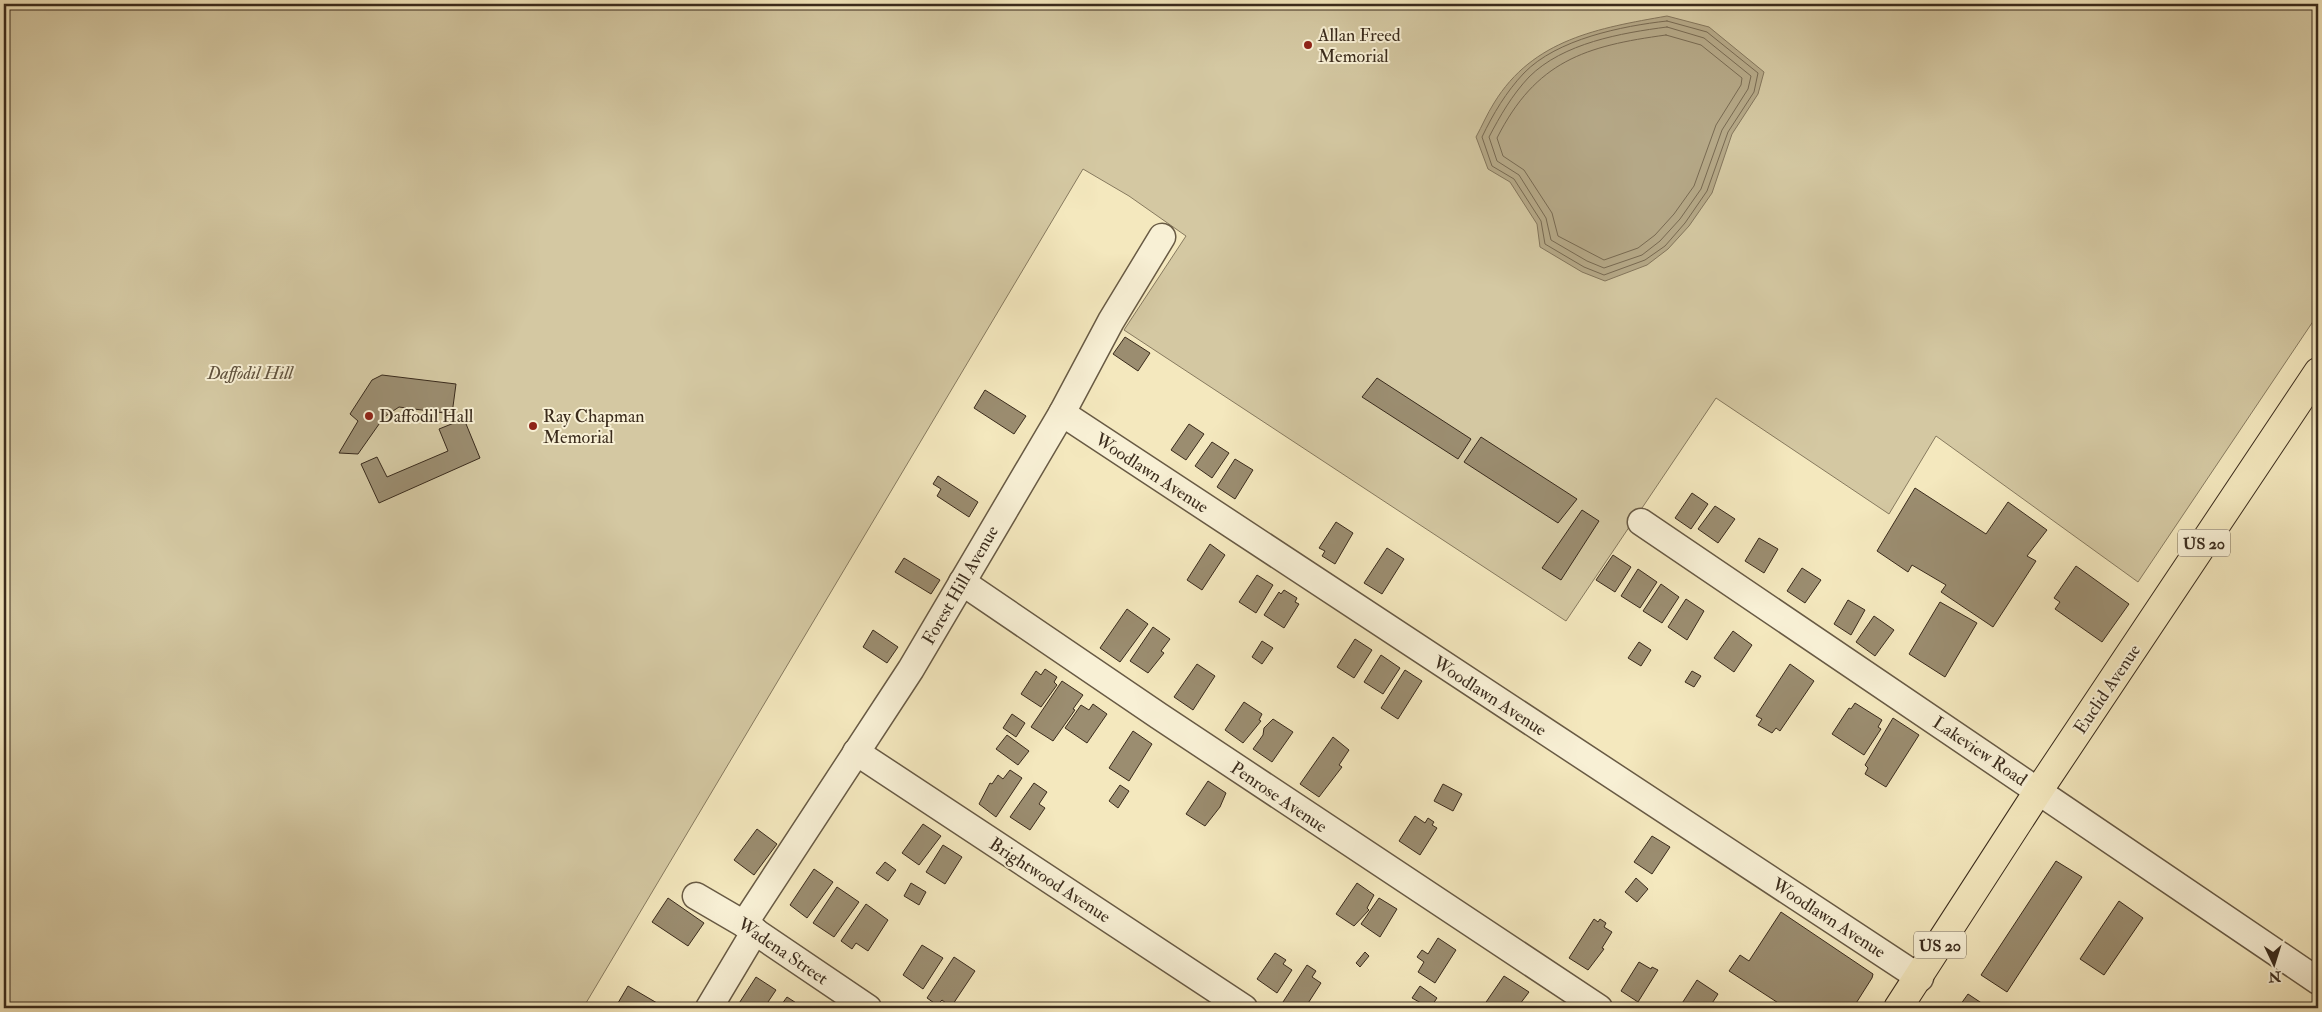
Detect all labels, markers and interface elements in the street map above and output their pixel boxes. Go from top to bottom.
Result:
place label: Allan Freed Memorial [1317,24,1401,68]
marker: Allan Freed Memorial [1302,39,1314,51]
park label: Daffodil Hill [206,362,294,385]
place label: Daffodil Hall [379,405,474,428]
place label: Ray Chapman Memorial [543,405,645,449]
marker: Daffodil Hall [363,410,375,422]
marker: Ray Chapman Memorial [527,420,539,432]
street label: Woodlawn Avenue [1090,428,1213,519]
street label: Forest Hill Avenue [917,521,1004,649]
road number: US 20 [2178,530,2230,556]
street label: Euclid Avenue [2069,640,2146,739]
street label: Woodlawn Avenue [1428,651,1551,742]
street label: Lakeview Road [1928,711,2031,791]
street label: Penrose Avenue [1226,757,1332,838]
street label: Brightwood Avenue [985,833,1115,929]
street label: Woodlawn Avenue [1767,873,1890,964]
street label: Wadena Street [732,912,833,990]
road number: US 20 [1914,932,1966,958]
north arrow [2250,940,2300,990]
text: N [2268,967,2283,985]

